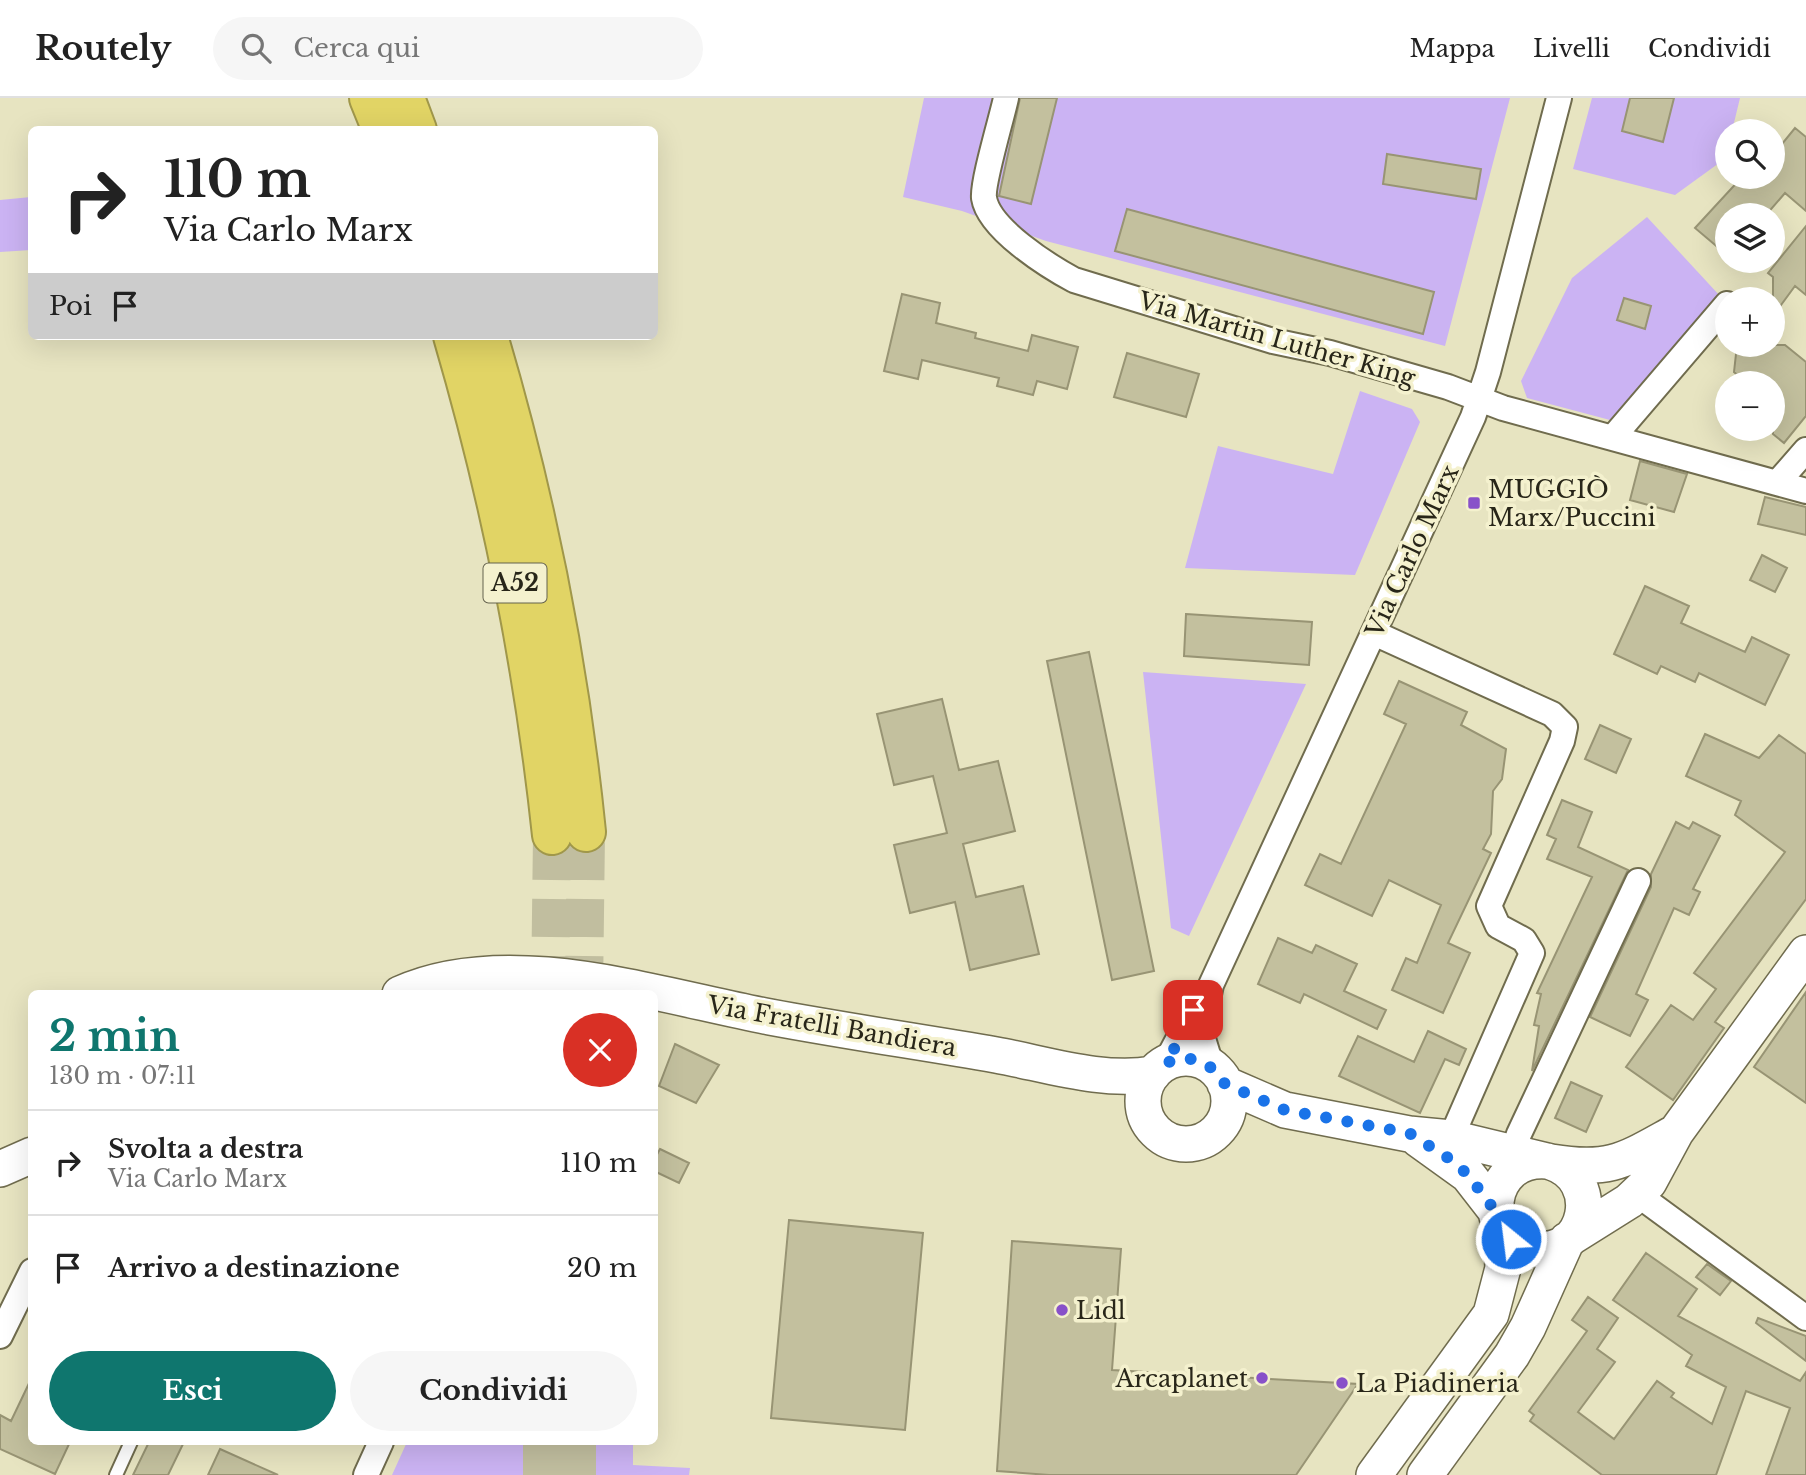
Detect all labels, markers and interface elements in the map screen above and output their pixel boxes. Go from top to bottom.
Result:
search box [213,17,703,80]
text: Routely [35,28,171,69]
icon: search [237,29,275,67]
text: Cerca qui [293,32,420,64]
text: Mappa [1410,34,1495,63]
text: Livelli [1533,34,1610,63]
text: Condividi [1648,34,1771,63]
map controls [1715,119,1785,441]
button: search [1715,119,1785,189]
text: 110 m [164,149,311,210]
icon: right [49,154,140,245]
button: layers [1715,203,1785,273]
text: Via Carlo Marx [164,210,413,250]
street label: Via Martin Luther King [1134,285,1419,393]
icon: arrive [106,287,144,325]
button: + [1715,287,1785,357]
text: Poi [49,290,92,322]
button: − [1715,371,1785,441]
street label: Via Carlo Marx [1359,460,1465,643]
place label: MUGGIÒ Marx/Puccini [1488,475,1656,532]
marker: MUGGIÒ Marx/Puccini [1466,495,1482,511]
road number: A52 [484,564,546,603]
pin [1163,980,1223,1040]
street label: Via Fratelli Bandiera [704,990,959,1062]
icon: arrive [1174,991,1212,1029]
text: 2 min [49,1010,180,1062]
button: close [563,1013,637,1087]
text: 130 m · 07:11 [49,1062,196,1090]
text: Svolta a destra [108,1133,304,1165]
icon: right [49,1144,87,1182]
text: 110 m [560,1147,637,1179]
text: Via Carlo Marx [108,1165,287,1193]
position arrow [1474,1202,1548,1276]
icon: arrive [49,1249,87,1287]
text: Arrivo a destinazione [108,1252,400,1284]
text: 20 m [567,1252,637,1284]
place label: Lidl [1076,1296,1126,1325]
marker: Lidl [1054,1302,1070,1318]
button: Esci [49,1351,336,1431]
button: Condividi [350,1351,637,1431]
place label: Arcaplanet [1114,1364,1248,1393]
place label: La Piadineria [1356,1369,1520,1398]
marker: Arcaplanet [1254,1370,1270,1386]
marker: La Piadineria [1334,1375,1350,1391]

